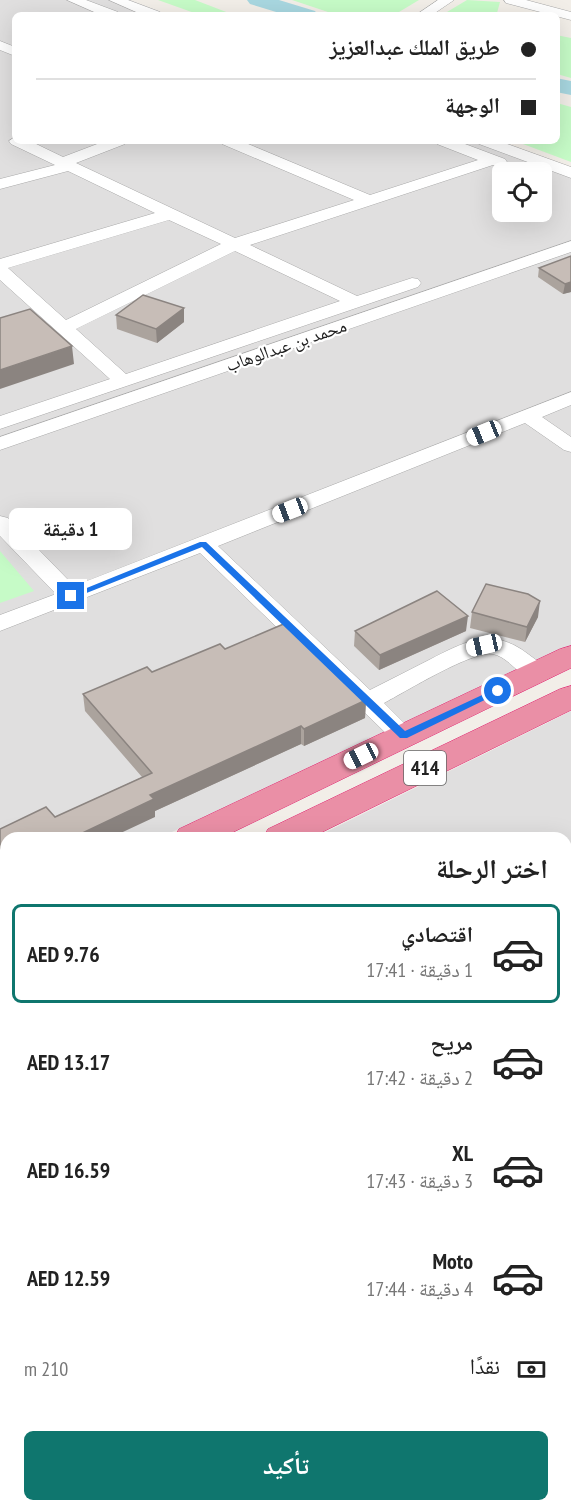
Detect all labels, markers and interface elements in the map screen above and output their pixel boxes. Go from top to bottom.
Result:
text: طريق الملك عبدالعزيز [329,33,500,61]
text: الوجهة [445,91,500,119]
map controls [492,162,552,222]
button: locate [492,162,552,222]
street label: محمد بن عبدالوهاب [223,314,349,376]
car [464,418,504,448]
car [270,495,310,525]
callout: 1 دقيقة [10,509,132,551]
text: 1 دقيقة [43,516,98,542]
route end [57,582,84,609]
car [464,632,504,658]
route start [484,677,511,704]
car [341,740,381,772]
road number: 414 [404,751,446,785]
text: اختر الرحلة [436,851,548,885]
text: اقتصادي [401,920,473,948]
icon: car [491,927,545,981]
text: AED 9.76 [27,940,100,968]
text: 1 دقيقة · 17:41 [366,957,473,983]
text: مريح [430,1028,473,1056]
icon: car [491,1035,545,1089]
text: AED 13.17 [27,1048,110,1076]
text: 2 دقيقة · 17:42 [366,1065,473,1091]
text: XL [452,1139,473,1167]
icon: car [491,1143,545,1197]
text: AED 16.59 [27,1156,110,1184]
text: 3 دقيقة · 17:43 [366,1168,473,1194]
text: Moto [432,1247,473,1275]
icon: car [491,1251,545,1305]
text: AED 12.59 [27,1264,110,1292]
text: 4 دقيقة · 17:44 [366,1276,473,1302]
text: نقدًا [470,1352,500,1380]
icon: cash [515,1353,548,1386]
text: 210 m [24,1356,68,1382]
button: تأكيد [24,1431,548,1500]

